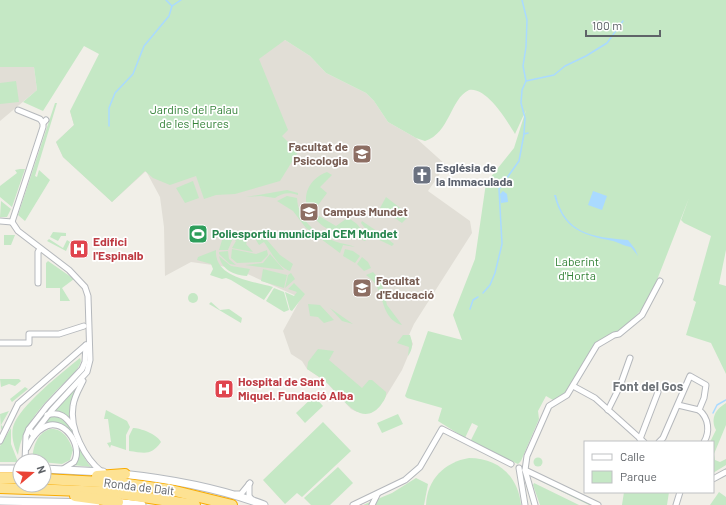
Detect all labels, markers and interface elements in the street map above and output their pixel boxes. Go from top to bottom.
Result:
scale bar [586,12,660,38]
text: 100 m [592,18,622,32]
park label: Jardins del Palau de les Heures [150,102,238,130]
place label: Facultat de Psicologia [289,139,348,167]
school or university icon: Facultat de Psicologia [351,143,373,165]
place label: Església de la Immaculada [436,160,513,188]
church icon: Església de la Immaculada [411,164,433,186]
school or university icon: Campus Mundet [298,201,320,223]
place label: Campus Mundet [323,204,408,218]
sports icon: Poliesportiu municipal CEM Mundet [187,223,209,245]
place label: Poliesportiu municipal CEM Mundet [212,226,398,240]
place label: Edifici l'Espinalb [93,234,144,262]
hospital icon: Edifici l'Espinalb [68,238,90,260]
park label: Laberint d'Horta [555,254,599,282]
place label: Facultat d'Educació [376,273,434,301]
school or university icon: Facultat d'Educació [351,277,373,299]
place label: Hospital de Sant Miquel. Fundació Alba [238,374,353,402]
hospital icon: Hospital de Sant Miquel. Fundació Alba [213,378,235,400]
district label: Font del Gos [613,378,684,394]
legend [584,441,714,493]
text: Calle [620,449,645,463]
north arrow [12,453,52,493]
text: N [35,464,49,475]
text: Parque [620,469,657,483]
street label: Ronda de Dalt [103,475,175,497]

